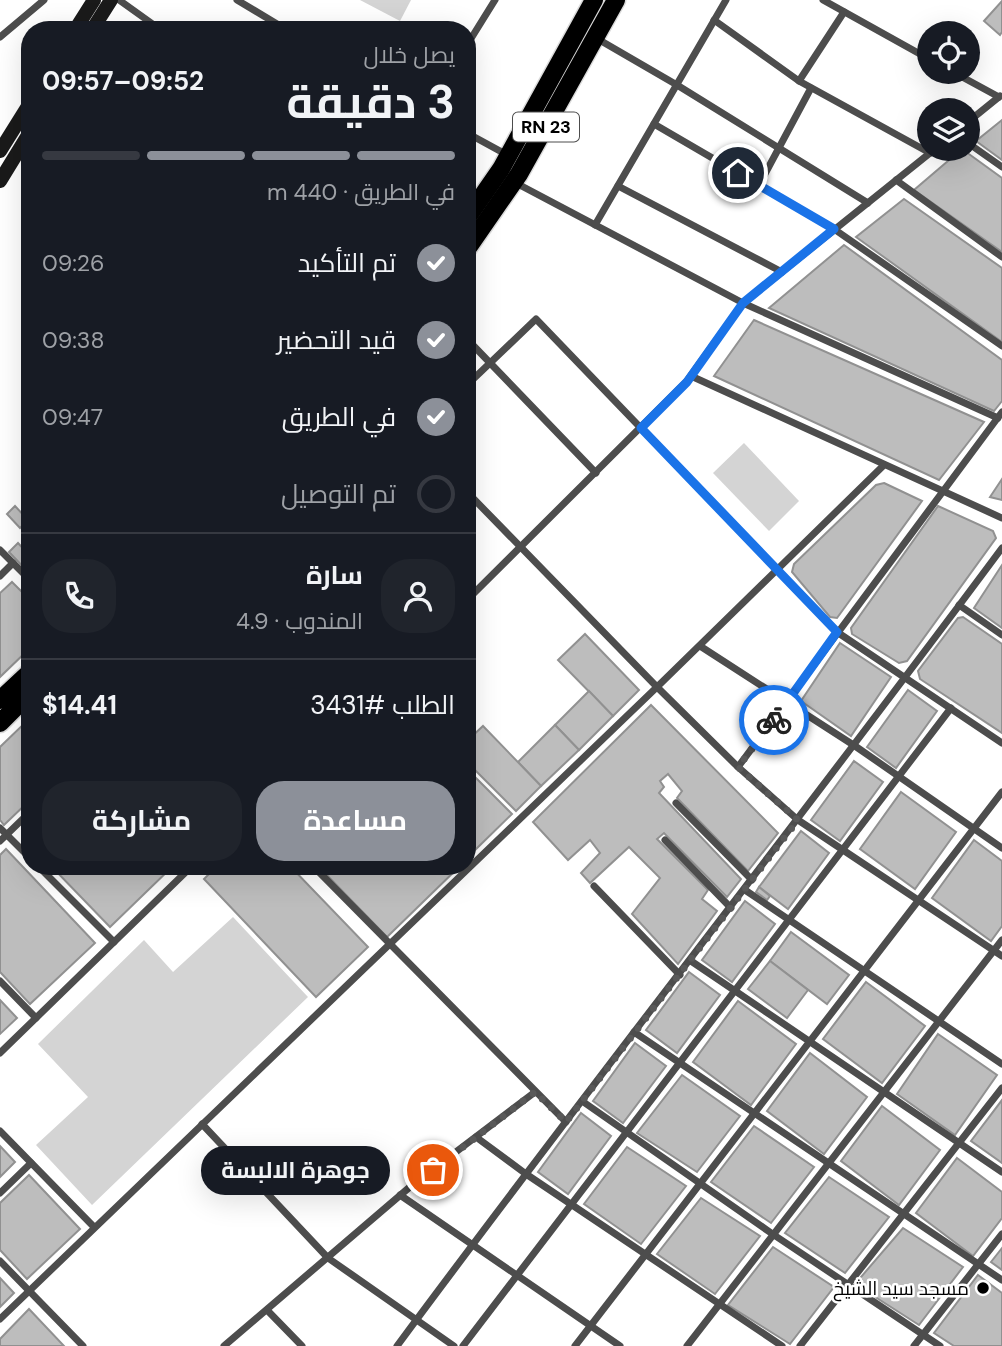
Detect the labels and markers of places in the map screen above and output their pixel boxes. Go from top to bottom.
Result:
pin [708,143,768,203]
pin [403,1140,463,1200]
callout: جوهرة الالبسة [202,1146,391,1194]
place label: مسجد سيد الشيخ [833,1276,969,1302]
marker: مسجد سيد الشيخ [975,1280,991,1296]

